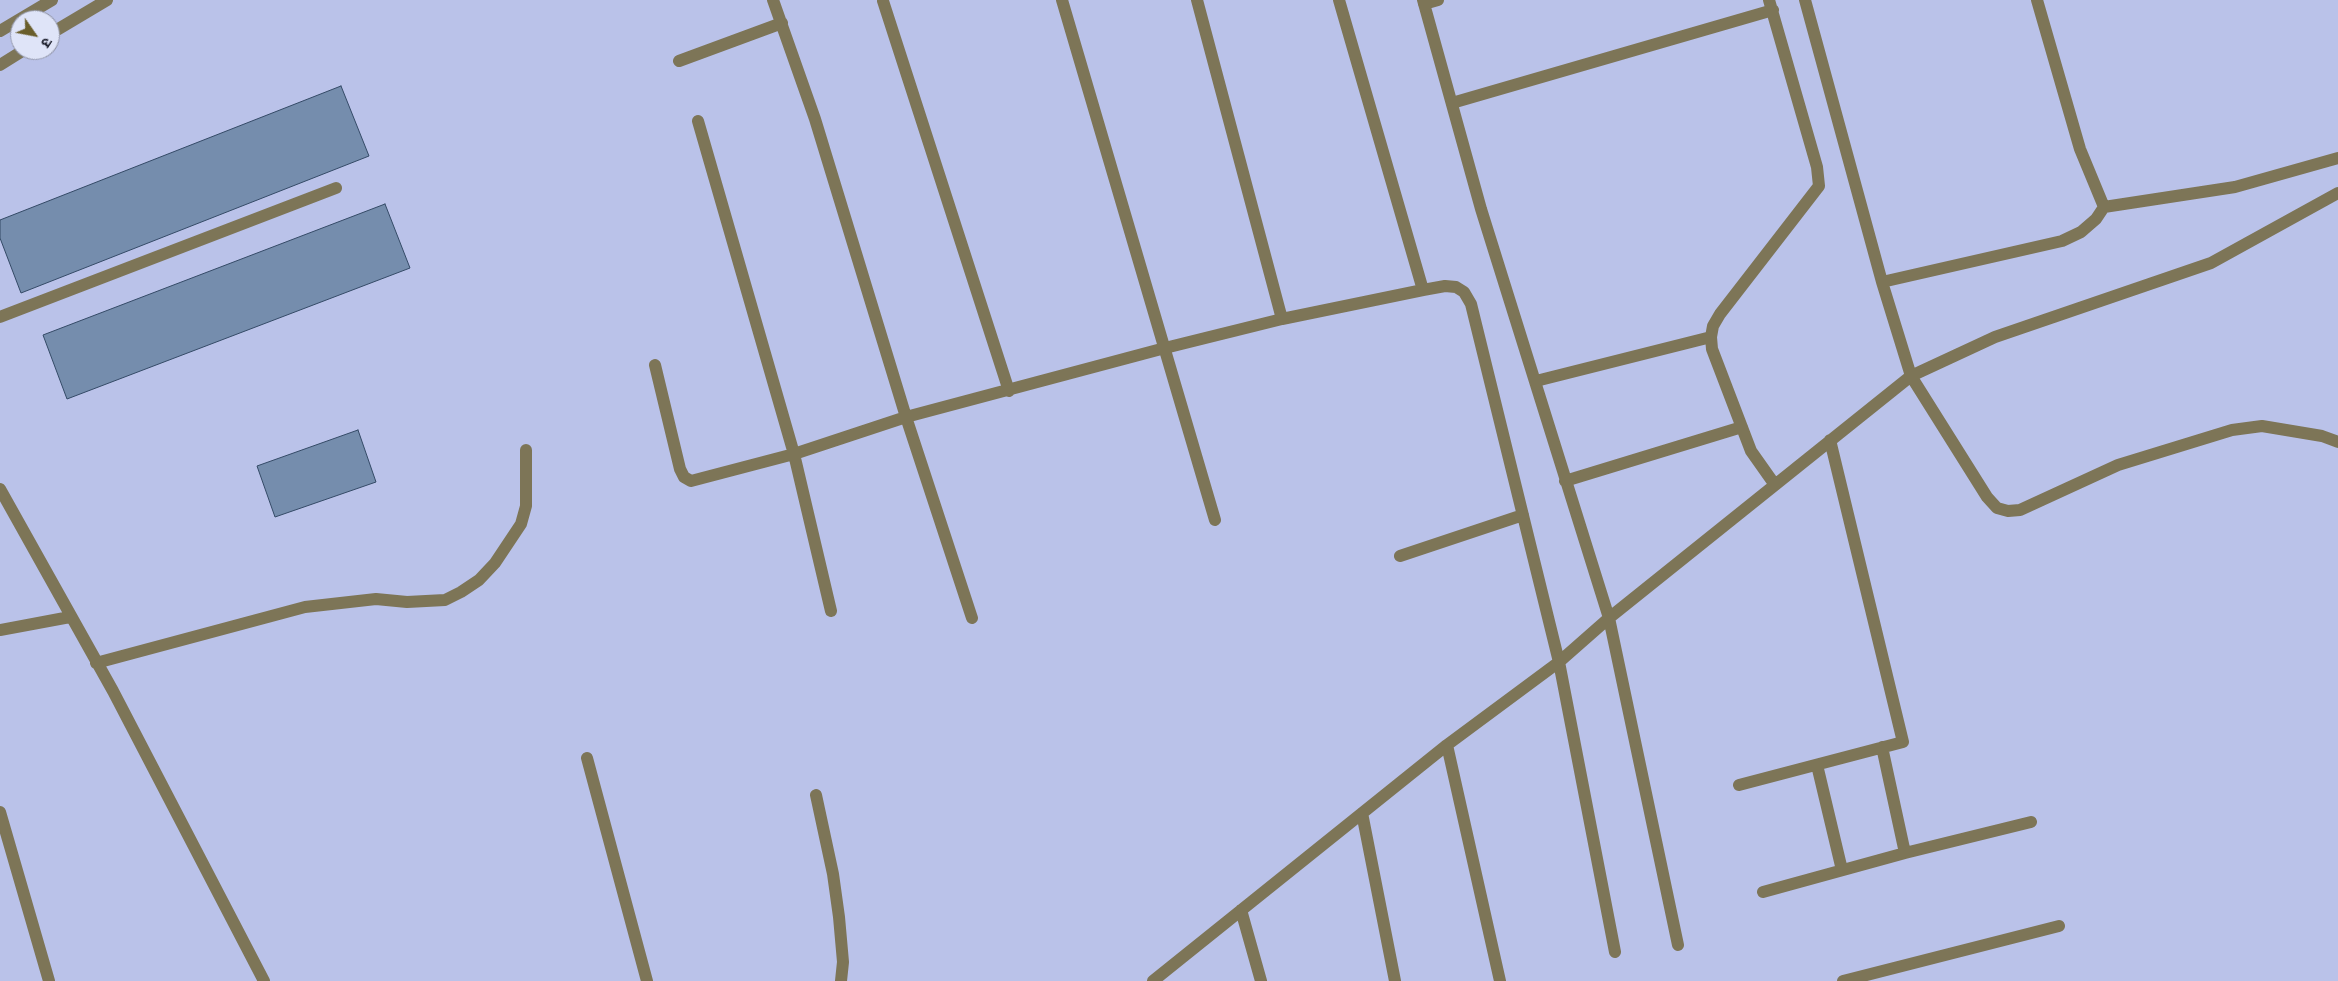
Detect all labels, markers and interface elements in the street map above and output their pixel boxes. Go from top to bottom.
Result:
north arrow [10,10,60,60]
text: उ [37,34,57,51]

